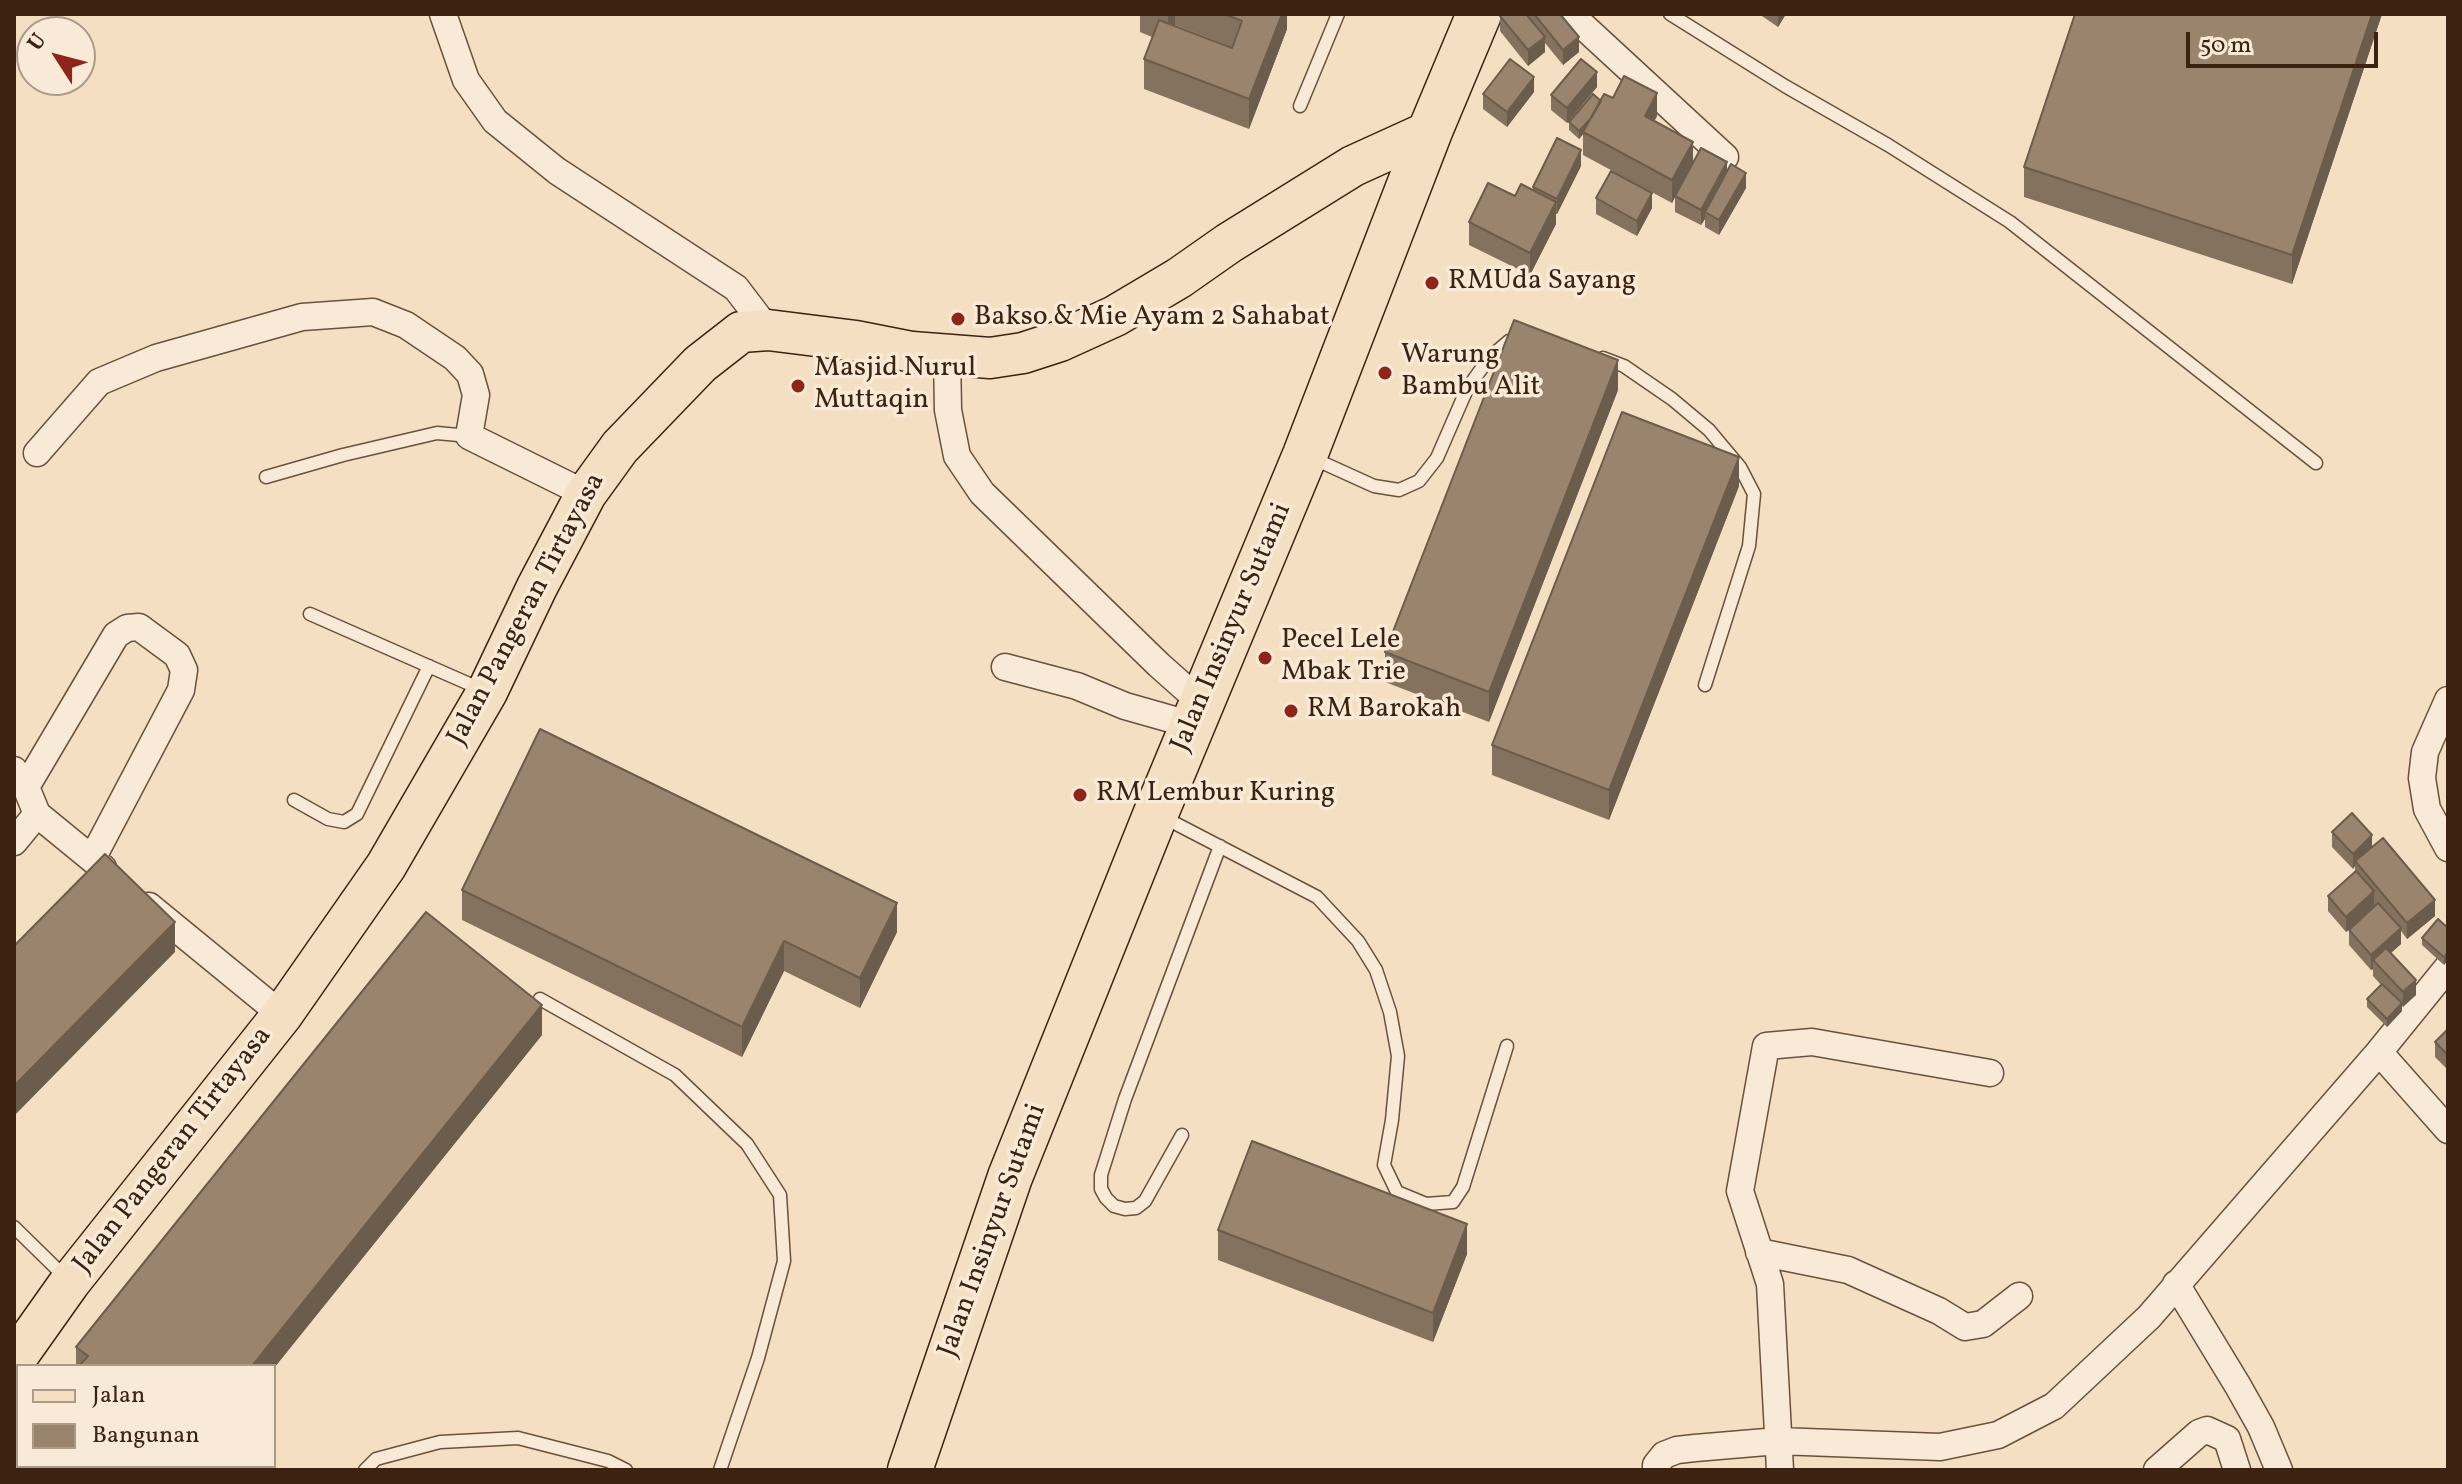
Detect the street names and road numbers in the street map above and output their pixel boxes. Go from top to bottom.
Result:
street label: Jalan Pangeran Tirtayasa [442,468,614,752]
street label: Jalan Insinyur Sutami [1165,499,1301,757]
street label: Jalan Pangeran Tirtayasa [67,1021,281,1281]
street label: Jalan Insinyur Sutami [933,1100,1055,1362]

